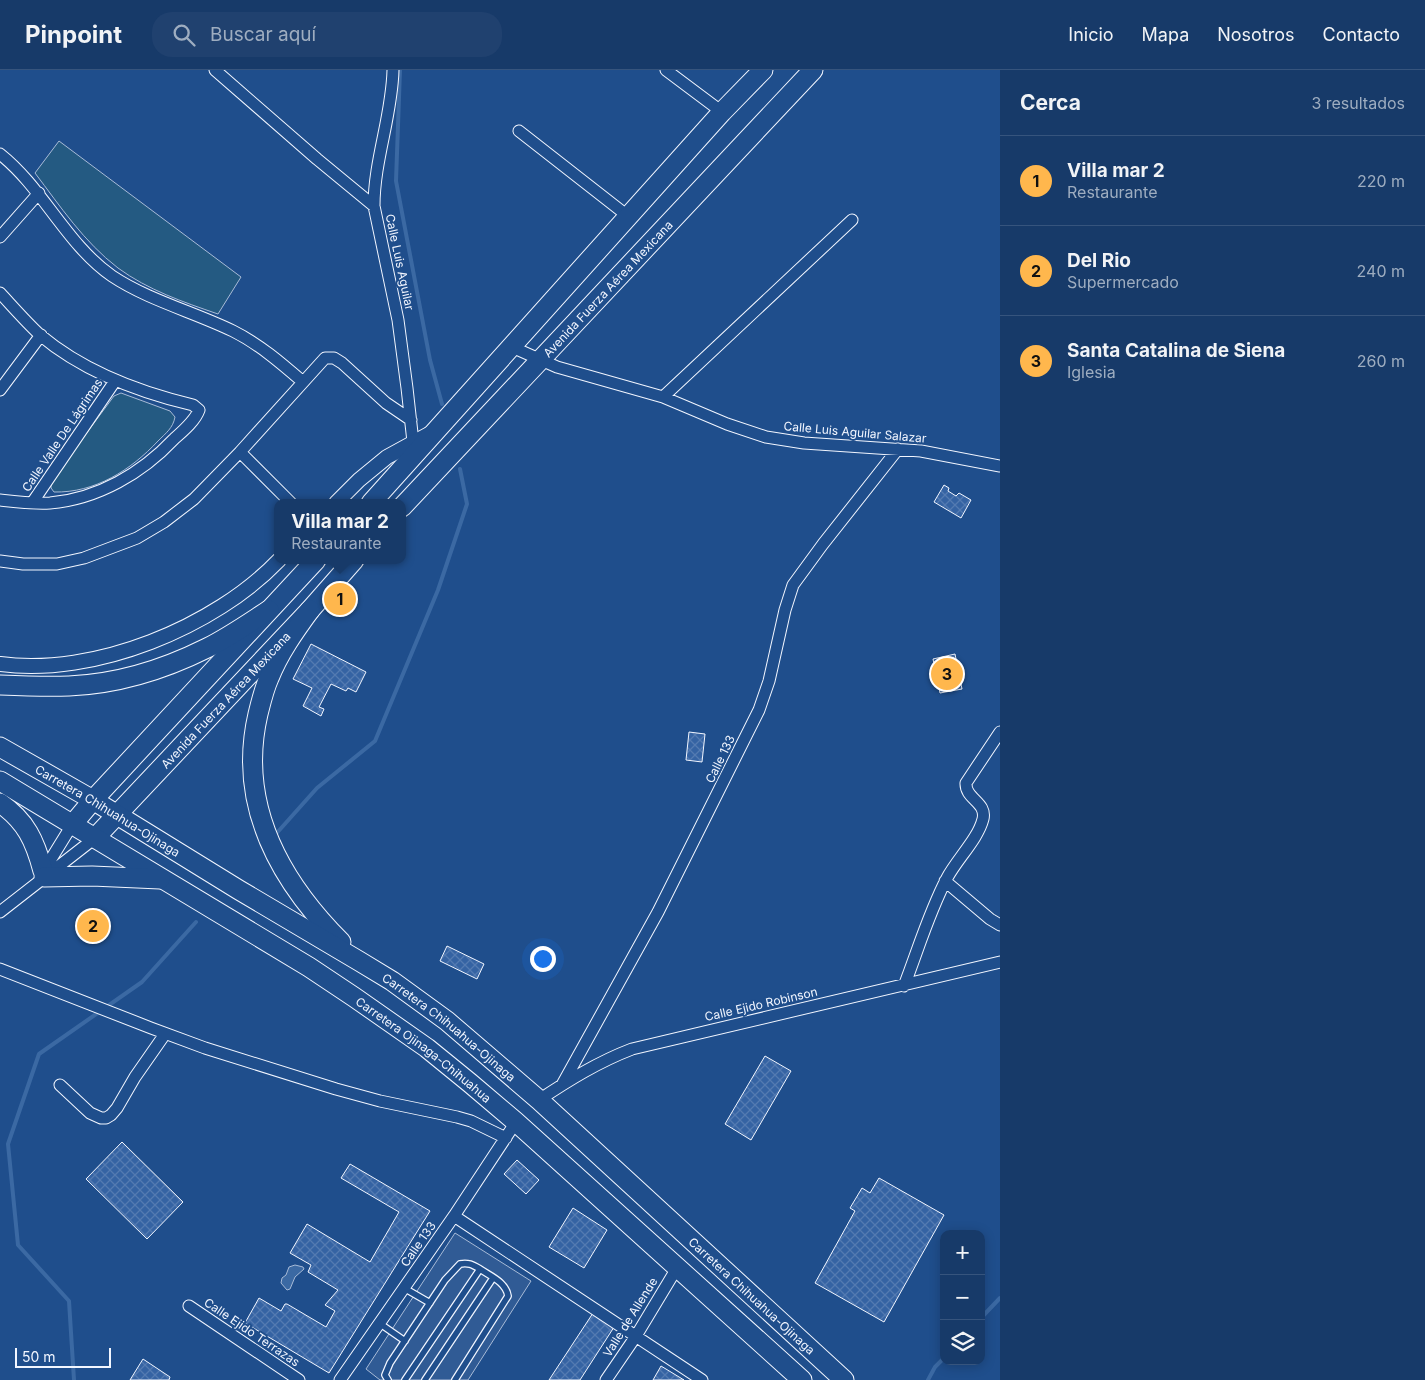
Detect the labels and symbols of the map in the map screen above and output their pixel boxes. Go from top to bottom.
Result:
street label: Calle Luis Aguilar [382,213,418,312]
street label: Avenida Fuerza Aérea Mexicana [540,217,675,360]
street label: Calle Valle De Lágrimas [18,376,106,494]
street label: Calle Luis Aguilar Salazar [783,418,928,446]
pin: 1 [324,580,356,618]
street label: Avenida Fuerza Aérea Mexicana [157,628,293,771]
pin: 3 [931,655,963,693]
street label: Calle 133 [702,733,738,785]
street label: Carretera Chihuahua-Ojinaga [33,761,183,859]
pin: 2 [77,907,109,945]
your location [530,946,556,972]
street label: Carretera Chihuahua-Ojinaga [380,970,519,1084]
street label: Calle Ejido Robinson [703,984,819,1024]
street label: Carretera Ojinaga-Chihuahua [353,993,495,1105]
street label: Calle 133 [397,1219,439,1269]
street label: Carretera Chihuahua-Ojinaga [686,1234,818,1357]
street label: Valle de Allende [600,1275,660,1359]
street label: Calle Ejido Terrazas [201,1294,303,1370]
scale bar [15,1345,111,1368]

